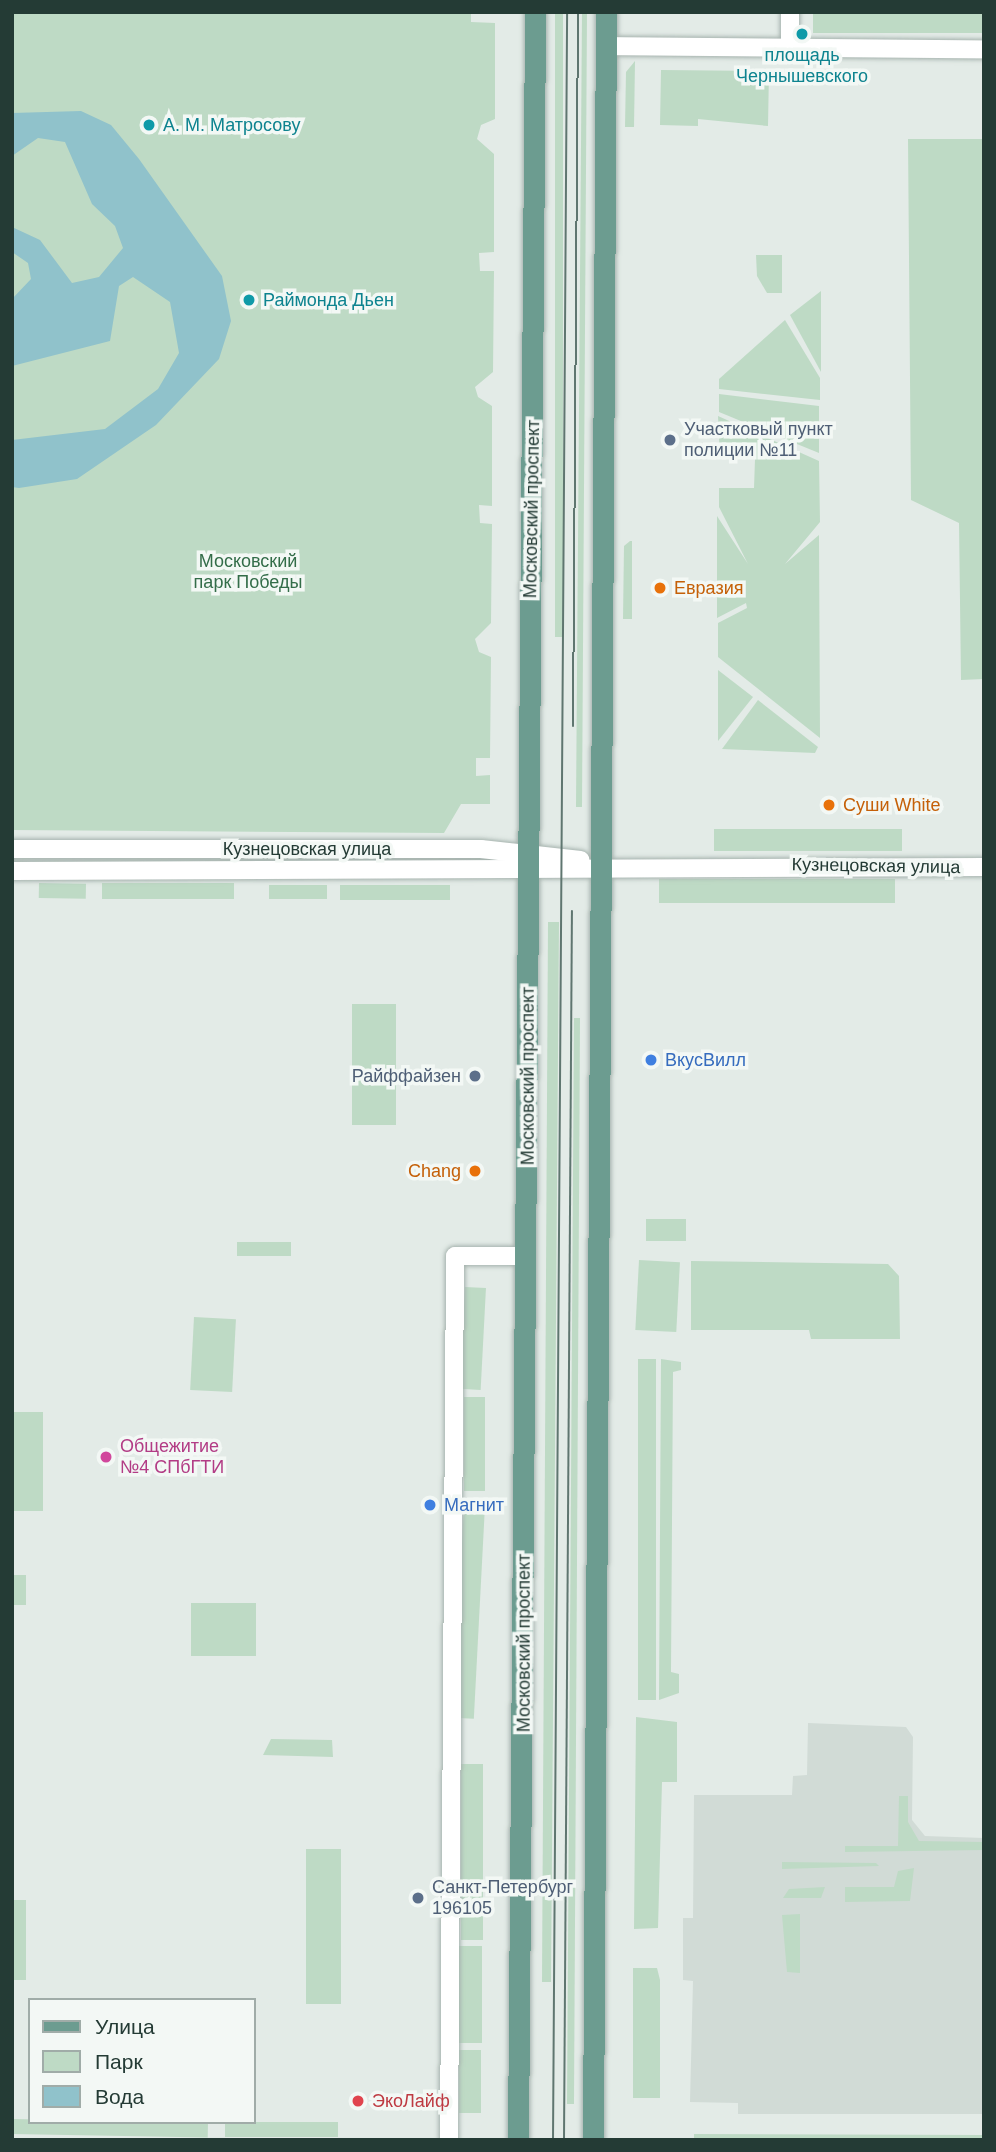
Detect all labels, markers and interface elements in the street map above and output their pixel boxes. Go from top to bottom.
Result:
marker: площадь Чернышевского [794,26,810,42]
place label: площадь Чернышевского [736,45,868,88]
place label: А. М. Матросову [163,114,300,136]
marker: А. М. Матросову [141,117,157,133]
place label: Раймонда Дьен [263,289,394,311]
marker: Раймонда Дьен [241,292,257,308]
place label: Участковый пункт полиции №11 [684,419,833,462]
street label: Московский проспект [520,420,544,598]
marker: Участковый пункт полиции №11 [662,432,678,448]
park label: Московский парк Победы [194,551,302,594]
place label: Евразия [674,577,743,599]
marker: Евразия [652,580,668,596]
place label: Суши White [843,794,941,816]
marker: Суши White [821,797,837,813]
street label: Кузнецовская улица [223,838,391,860]
street label: Кузнецовская улица [791,854,961,878]
street label: Московский проспект [517,987,539,1165]
place label: ВкусВилл [665,1049,746,1071]
marker: ВкусВилл [643,1052,659,1068]
place label: Райффайзен [352,1065,461,1087]
marker: Райффайзен [467,1068,483,1084]
place label: Chang [408,1160,461,1182]
marker: Chang [467,1163,483,1179]
place label: Общежитие №4 СПбГТИ [120,1436,224,1478]
marker: Общежитие №4 СПбГТИ [98,1449,114,1465]
place label: Магнит [444,1494,504,1516]
marker: Магнит [422,1497,438,1513]
street label: Московский проспект [513,1554,535,1732]
place label: Санкт-Петербург 196105 [432,1877,573,1920]
marker: Санкт-Петербург 196105 [410,1890,426,1906]
legend [28,1998,256,2124]
text: Улица [95,2015,155,2038]
text: Парк [95,2050,143,2073]
text: Вода [95,2085,144,2108]
place label: ЭкоЛайф [372,2090,450,2112]
marker: ЭкоЛайф [350,2093,366,2109]

